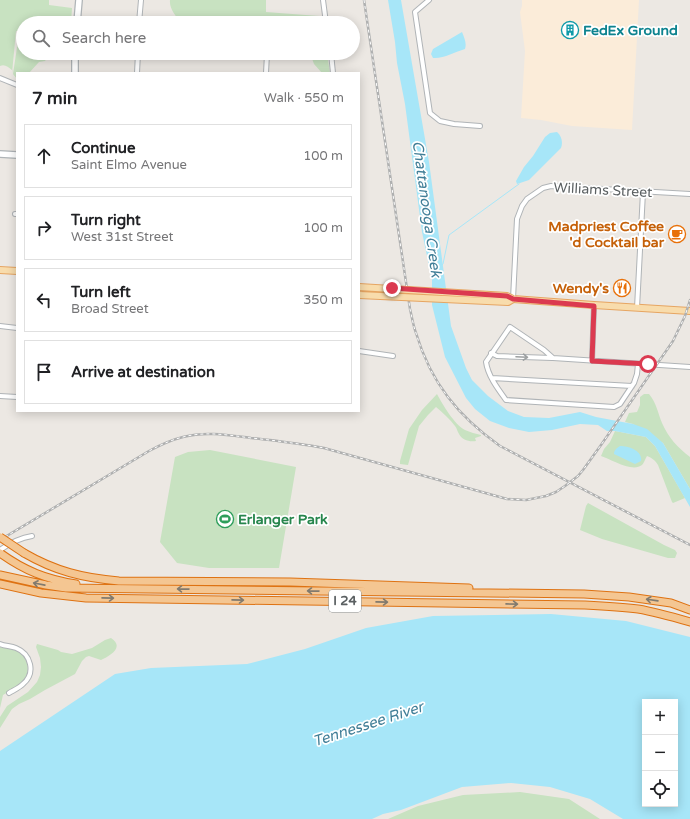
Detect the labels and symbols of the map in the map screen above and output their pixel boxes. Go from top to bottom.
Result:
building icon: FedEx Ground [560,20,580,40]
place label: FedEx Ground [583,22,678,39]
water label: Chattanooga Creek [408,139,446,280]
street label: Williams Street [553,179,654,201]
place label: Madpriest Coffee 'd Cocktail bar [548,218,665,251]
cafe icon: Madpriest Coffee 'd Cocktail bar [667,224,687,244]
restaurant icon: Wendy's [612,278,632,298]
route end [383,279,401,297]
place label: Wendy's [553,280,609,297]
one-way arrow [515,353,528,361]
route start [639,355,657,373]
sports icon: Erlanger Park [215,509,235,529]
place label: Erlanger Park [238,511,328,528]
one-way arrow [33,580,46,588]
one-way arrow [177,585,190,593]
one-way arrow [307,587,320,594]
road number: I 24 [329,590,361,612]
one-way arrow [101,594,114,602]
one-way arrow [231,596,244,604]
one-way arrow [646,596,659,604]
one-way arrow [375,598,388,606]
one-way arrow [505,600,518,608]
water label: Tennessee River [310,697,428,750]

